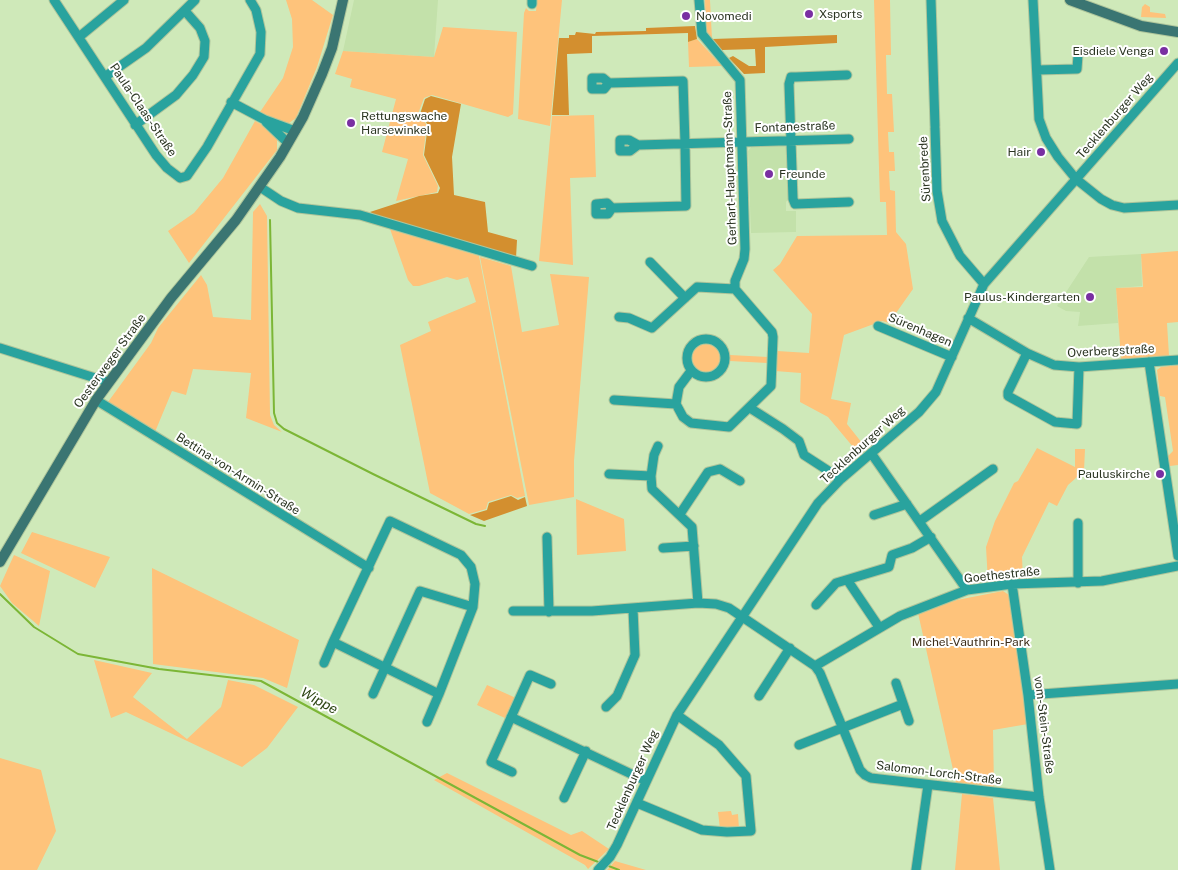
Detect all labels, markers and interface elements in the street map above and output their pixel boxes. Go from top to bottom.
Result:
place label: Xsports [819,7,862,21]
marker: Xsports [803,8,815,20]
place label: Novomedi [696,9,752,23]
marker: Novomedi [680,10,692,22]
place label: Eisdiele Venga [1072,44,1154,58]
marker: Eisdiele Venga [1158,45,1170,57]
street label: Paula-Claas-Straße [106,61,180,159]
street label: Tecklenburger Weg [1074,70,1156,162]
street label: Gerhart-Hauptmann-Straße [720,91,740,245]
place label: Rettungswache Harsewinkel [361,109,447,137]
marker: Rettungswache Harsewinkel [345,117,357,129]
street label: Fontanestraße [754,118,836,136]
street label: Sürenbrede [916,136,934,202]
place label: Hair [1007,145,1031,159]
marker: Hair [1035,146,1047,158]
place label: Freunde [779,167,825,181]
marker: Freunde [763,168,775,180]
place label: Paulus-Kindergarten [964,290,1080,304]
marker: Paulus-Kindergarten [1084,291,1096,303]
street label: Sürenhagen [886,310,954,350]
street label: Oesterweger Straße [71,311,149,411]
street label: Overbergstraße [1067,342,1155,360]
street label: Tecklenburger Weg [818,403,908,487]
street label: Bettina-von-Armin-Straße [173,430,303,518]
place label: Pauluskirche [1078,467,1150,481]
marker: Pauluskirche [1154,468,1166,480]
street label: Goethestraße [963,564,1041,586]
park label: Michel-Vauthrin-Park [912,635,1030,649]
street label: vom-Stein-Straße [1031,675,1057,775]
water label: Wippe [297,684,341,718]
street label: Tecklenburger Weg [604,727,662,833]
street label: Salomon-Lorch-Straße [875,758,1003,788]

